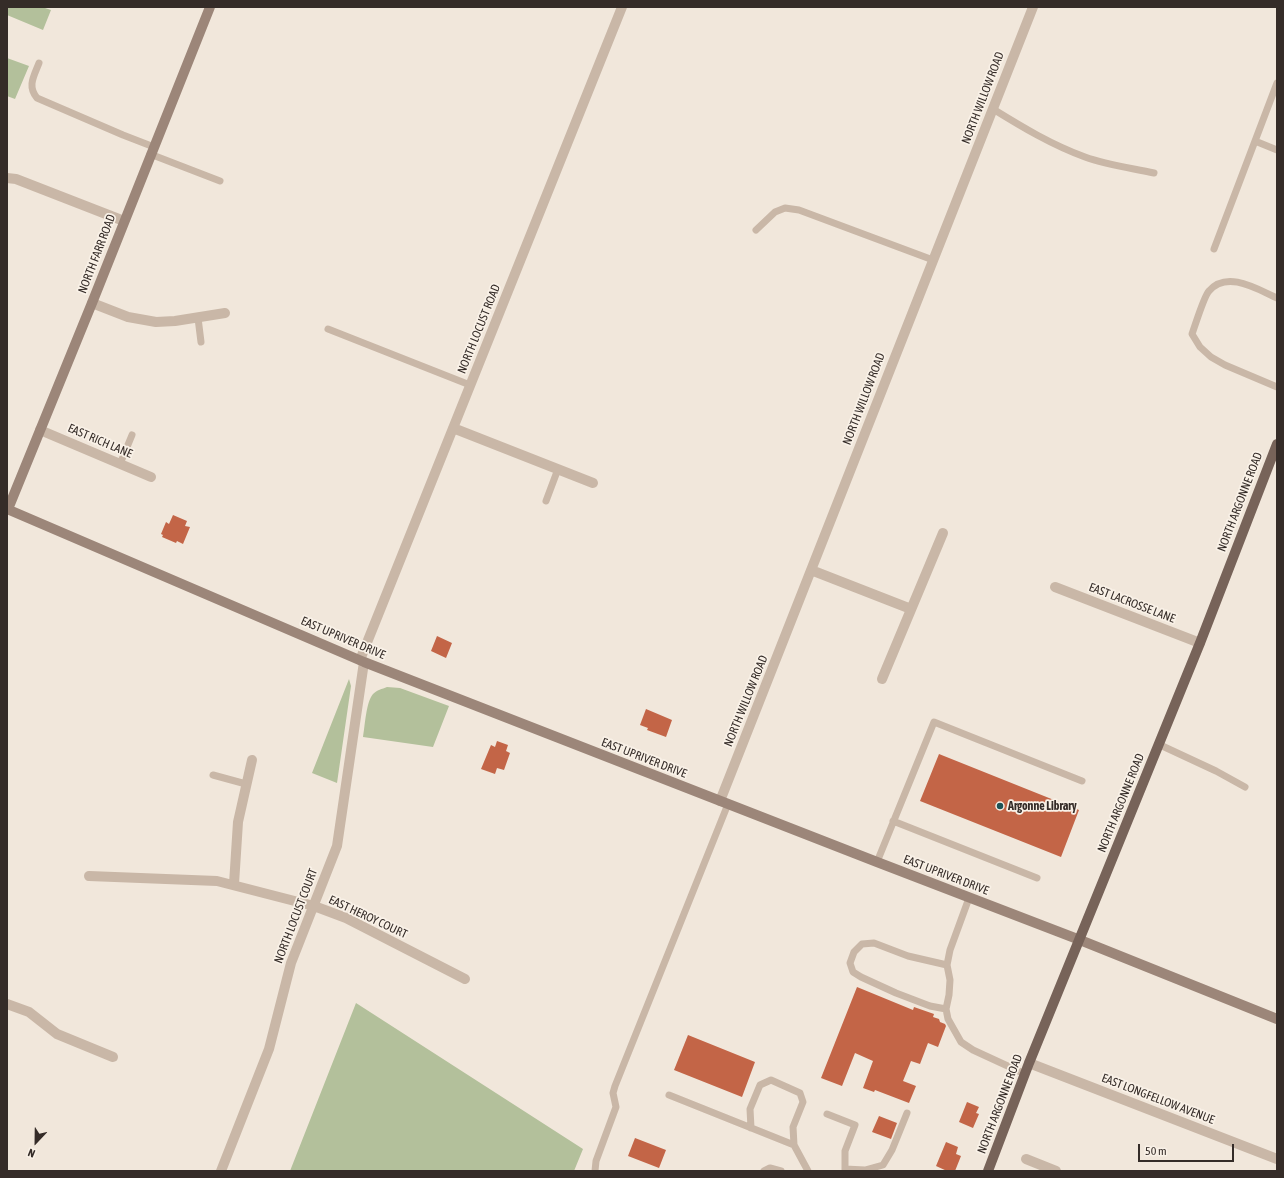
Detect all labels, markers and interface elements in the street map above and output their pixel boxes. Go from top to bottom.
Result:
street label: NORTH WILLOW ROAD [959,50,1007,146]
street label: NORTH FARR ROAD [75,212,119,296]
street label: NORTH LOCUST ROAD [454,282,504,376]
street label: NORTH WILLOW ROAD [840,351,888,447]
street label: EAST RICH LANE [66,421,134,461]
street label: NORTH ARGONNE ROAD [1214,450,1266,554]
street label: EAST LACROSSE LANE [1087,580,1177,626]
street label: EAST UPRIVER DRIVE [299,614,387,662]
street label: NORTH WILLOW ROAD [721,653,771,749]
street label: EAST UPRIVER DRIVE [599,735,689,781]
street label: NORTH ARGONNE ROAD [1095,751,1147,855]
place label: Argonne Library [1008,799,1077,813]
marker: Argonne Library [995,801,1005,811]
street label: EAST UPRIVER DRIVE [901,852,991,898]
street label: NORTH LOCUST COURT [271,867,321,965]
street label: EAST HEROY COURT [326,893,410,941]
street label: NORTH ARGONNE ROAD [974,1052,1026,1156]
street label: EAST LONGFELLOW AVENUE [1099,1071,1217,1127]
north arrow [16,1122,56,1162]
scale bar [1140,1136,1236,1162]
text: 50 m [1145,1144,1167,1158]
text: N [26,1146,37,1160]

